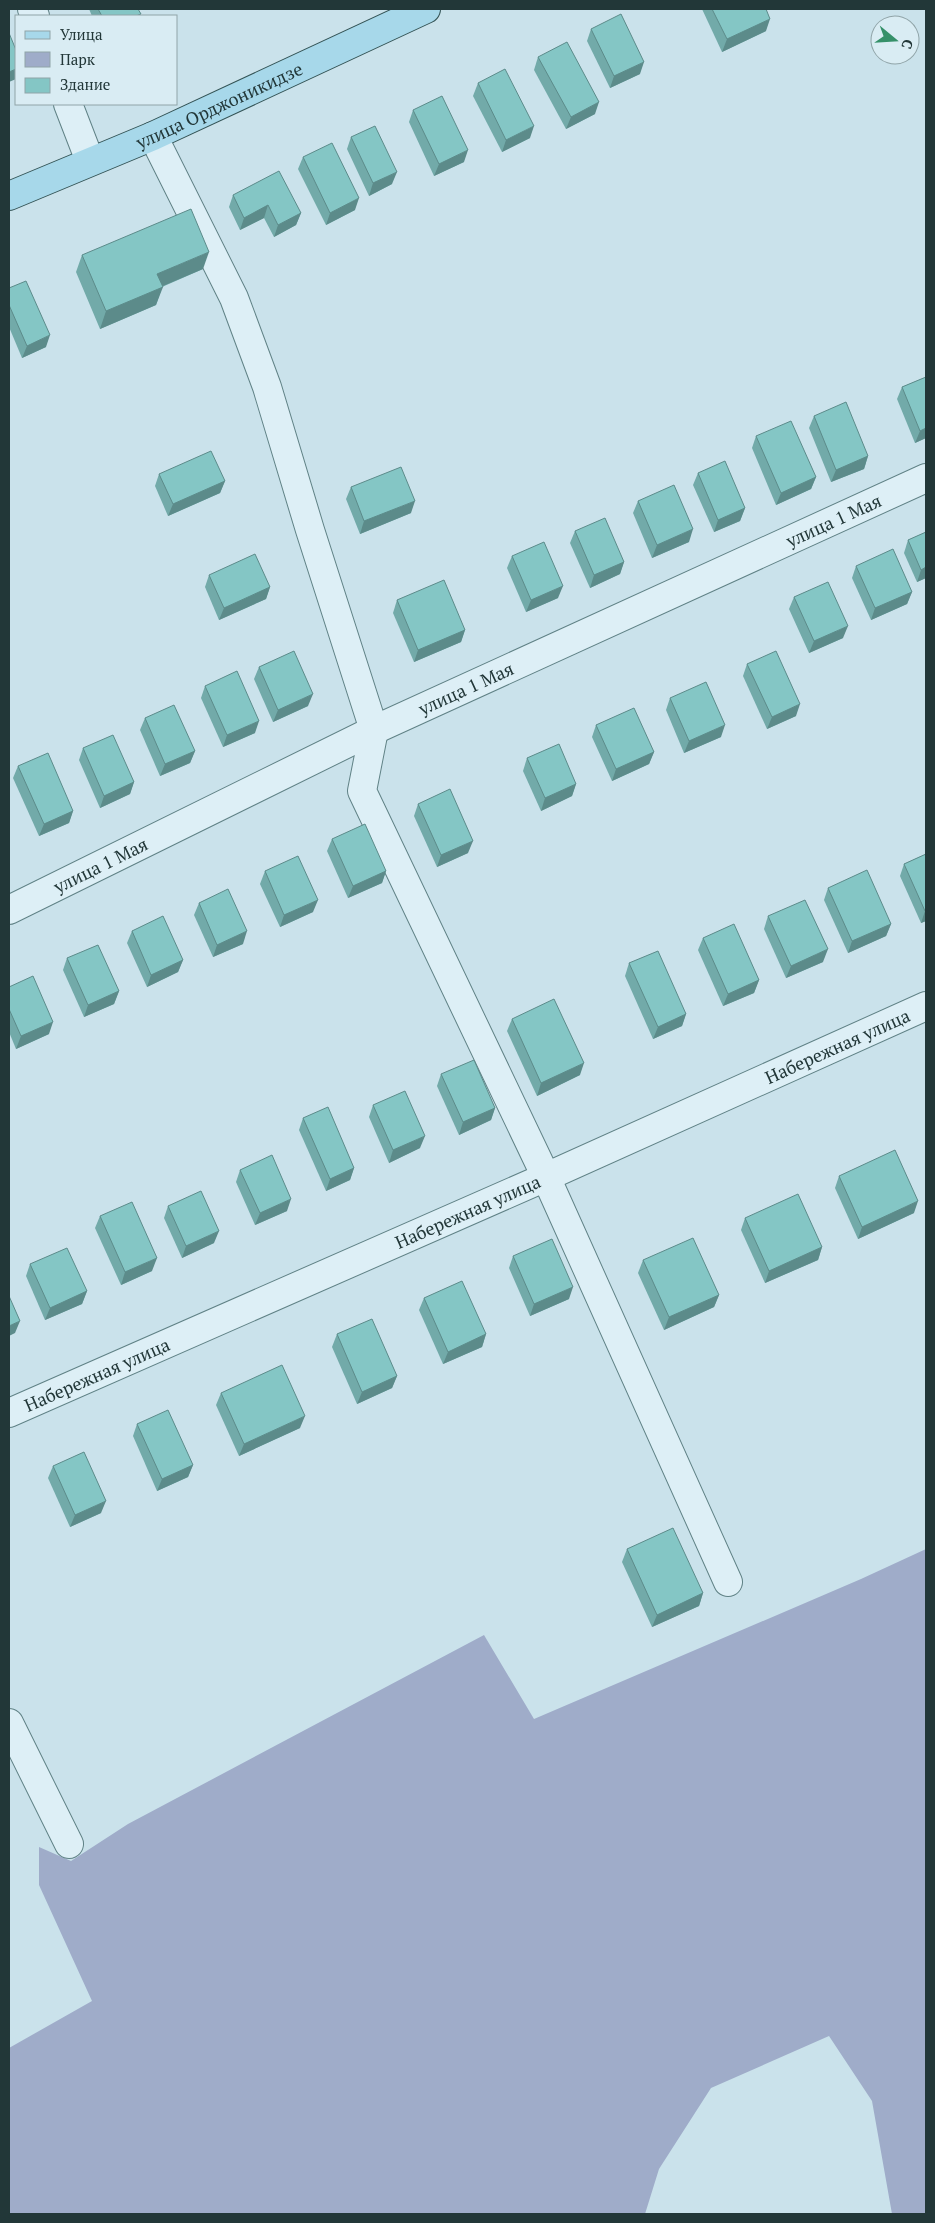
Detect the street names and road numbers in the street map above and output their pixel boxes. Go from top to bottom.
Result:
street label: улица Орджоникидзе [131,56,306,154]
street label: улица 1 Мая [781,488,885,553]
street label: улица 1 Мая [413,656,517,721]
street label: улица 1 Мая [48,832,152,899]
street label: Набережная улица [761,1003,914,1089]
street label: Набережная улица [391,1169,544,1254]
street label: Набережная улица [20,1332,173,1417]

